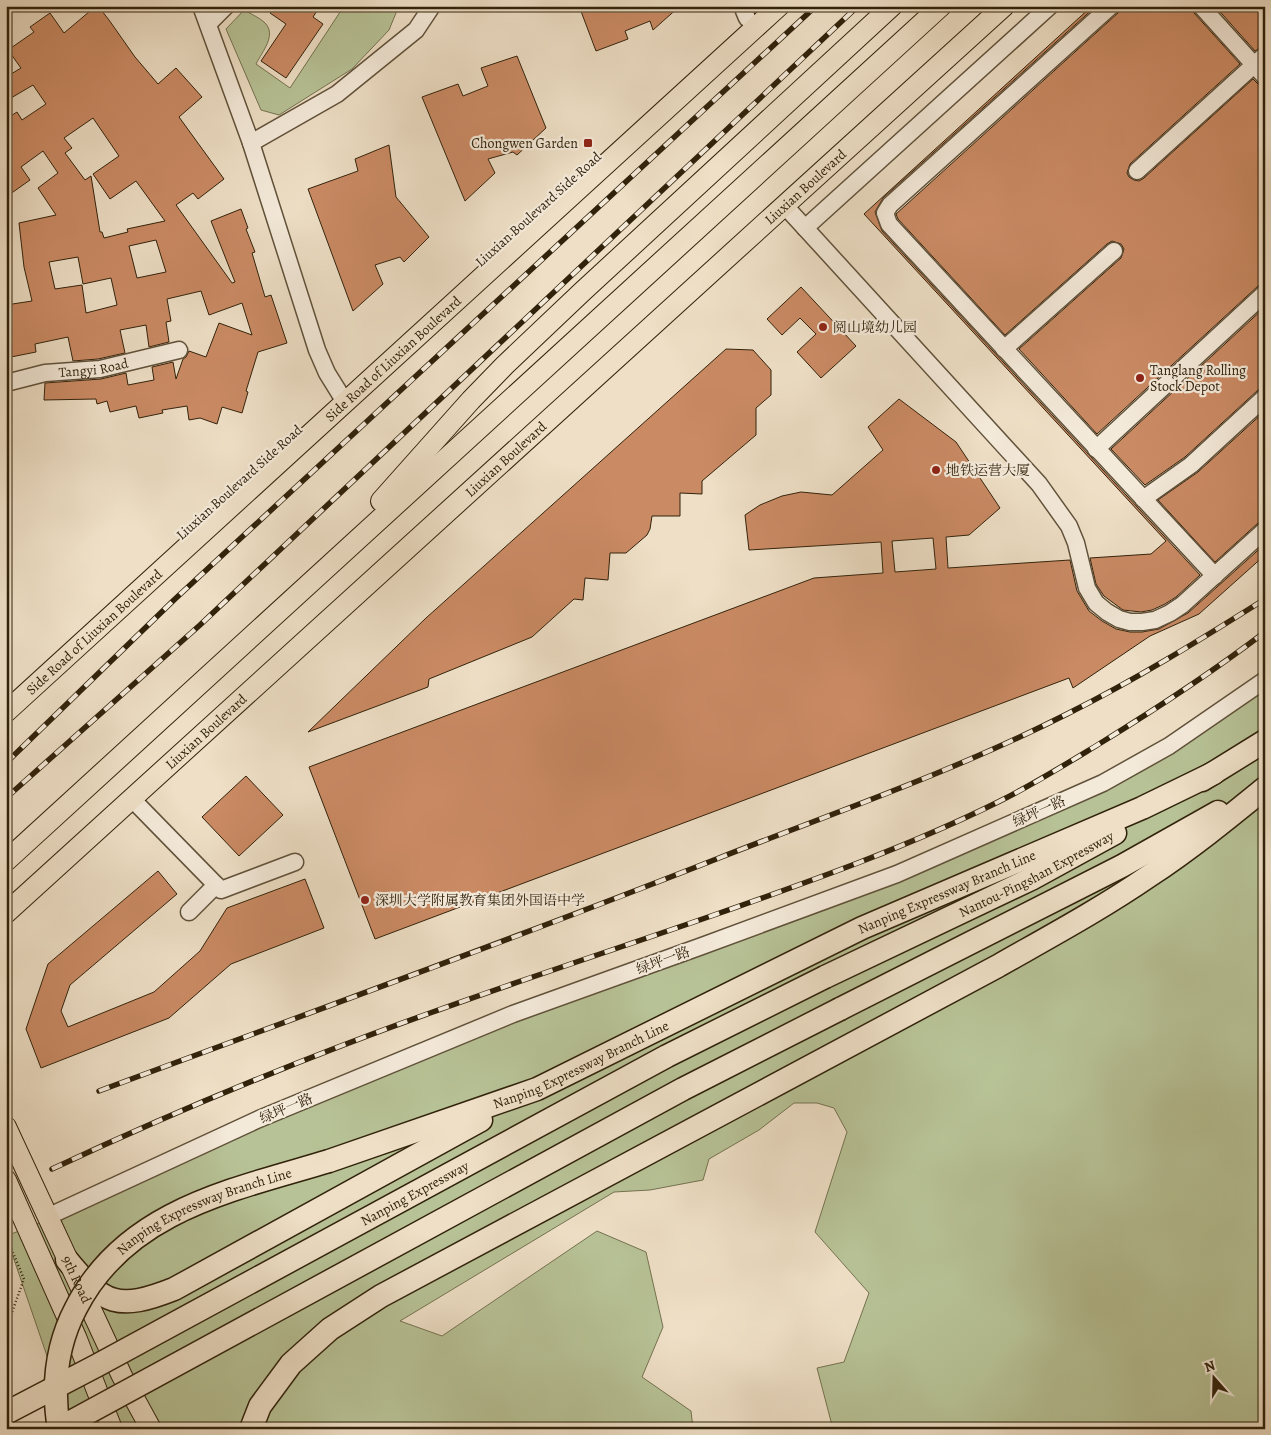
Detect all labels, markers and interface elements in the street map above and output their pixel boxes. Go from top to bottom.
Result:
place label: Chongwen Garden [471,134,578,153]
marker: Chongwen Garden [582,137,594,149]
street label: Liuxian Boulevard [761,145,851,229]
street label: Liuxian Boulevard Side Road [471,147,606,271]
street label: Side Road of Liuxian Boulevard [321,292,466,426]
place label: 阅山境幼儿园 [833,318,917,337]
marker: 阅山境幼儿园 [817,321,829,333]
street label: Tangyi Road [58,353,131,382]
place label: Tanglang Rolling Stock Depot [1150,361,1246,396]
marker: Tanglang Rolling Stock Depot [1134,372,1146,384]
street label: Liuxian Boulevard [461,417,551,501]
street label: Liuxian Boulevard Side Road [172,420,307,544]
place label: 地铁运营大厦 [946,461,1030,480]
marker: 地铁运营大厦 [930,464,942,476]
street label: Side Road of Liuxian Boulevard [22,565,167,699]
street label: Liuxian Boulevard [161,689,251,774]
street label: 绿坪一路 [1010,791,1069,832]
street label: Nantou-Pingshan Expressway [956,826,1118,922]
street label: Nanping Expressway Branch Line [855,846,1039,939]
place label: 深圳大学附属教育集团外国语中学 [375,891,585,910]
marker: 深圳大学附属教育集团外国语中学 [359,894,371,906]
street label: 绿坪一路 [634,942,693,979]
street label: Nanping Expressway Branch Line [491,1016,672,1114]
street label: 绿坪一路 [257,1089,316,1128]
street label: Nanping Expressway [357,1156,473,1231]
street label: Nanping Expressway Branch Line [112,1163,294,1259]
street label: 9th Road [57,1253,96,1307]
north arrow [1188,1352,1238,1402]
text: N [1202,1356,1218,1377]

